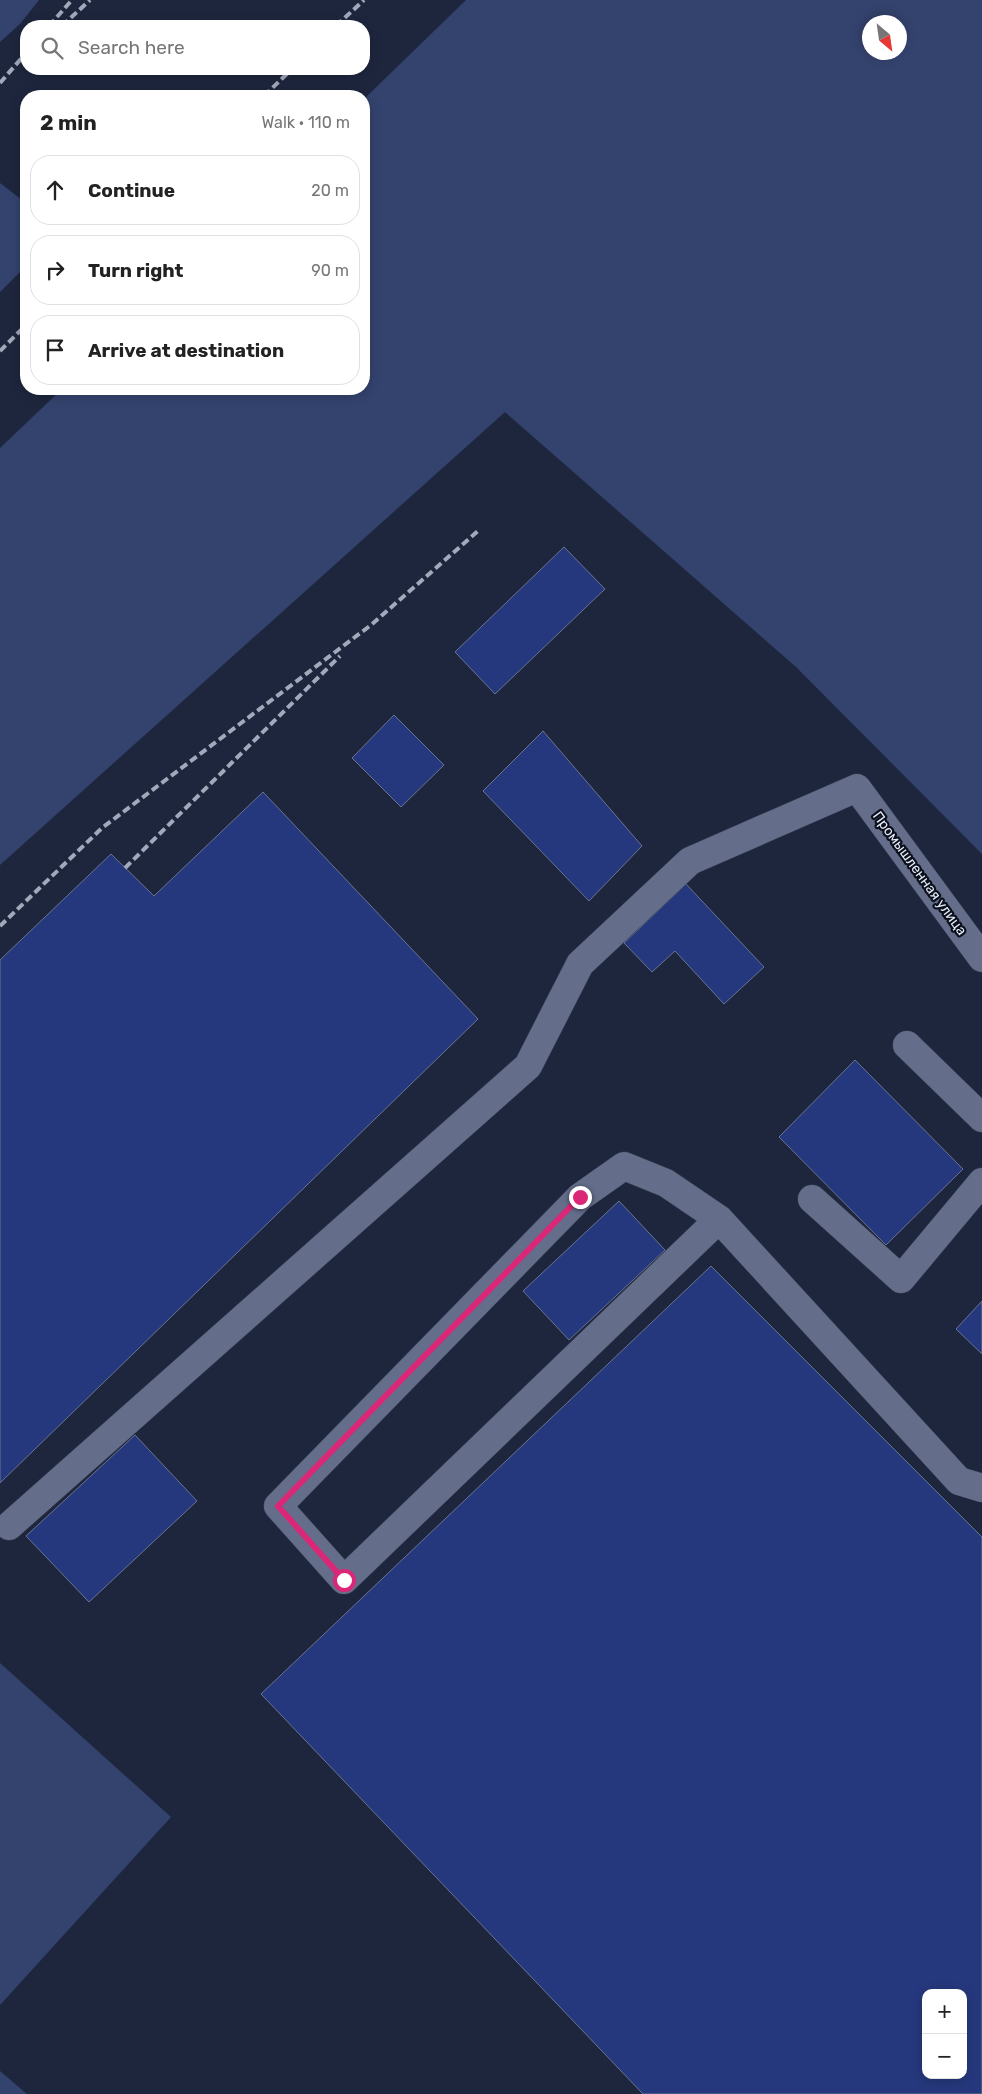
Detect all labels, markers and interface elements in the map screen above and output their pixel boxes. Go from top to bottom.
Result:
north arrow [862,15,907,60]
search box [20,20,370,75]
icon: search [38,34,66,62]
text: Search here [78,36,185,59]
text: 2 min [40,110,97,135]
text: Walk · 110 m [262,113,350,132]
icon: ahead [41,176,69,204]
text: Continue [88,179,175,202]
text: 20 m [311,181,349,200]
icon: right [41,256,69,284]
text: Turn right [88,259,183,282]
text: 90 m [311,261,349,280]
icon: arrive [41,336,69,364]
text: Arrive at destination [88,339,284,362]
street label: Промышленная улица [869,808,970,939]
route end [569,1186,592,1209]
route start [333,1569,356,1592]
map controls [922,1989,967,2079]
button: + [922,1989,967,2034]
button: − [922,2034,967,2079]

